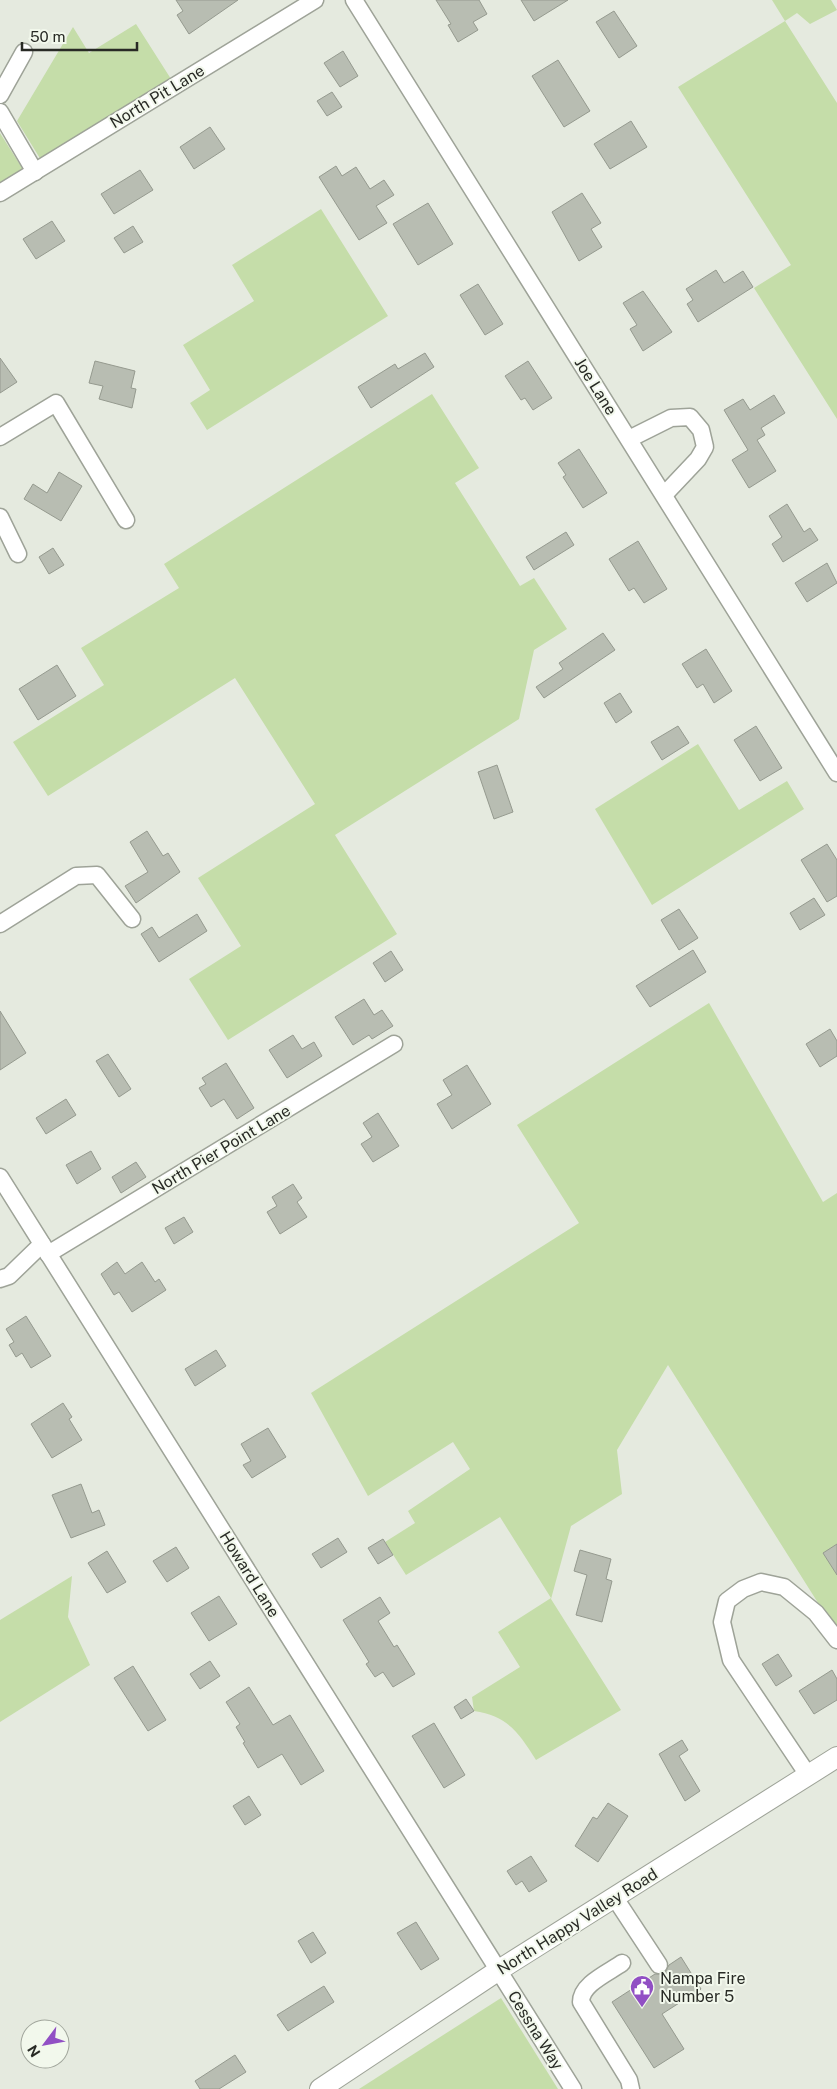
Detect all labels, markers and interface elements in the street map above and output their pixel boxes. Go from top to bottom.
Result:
scale bar [22,20,138,52]
text: 50 m [30,28,65,45]
street label: North Pit Lane [107,61,208,132]
street label: Joe Lane [571,354,621,419]
street label: North Pier Point Lane [149,1101,294,1198]
street label: Howard Lane [216,1528,284,1621]
street label: North Happy Valley Road [494,1864,661,1979]
place label: Nampa Fire Number 5 [660,1969,746,2006]
public building icon: Nampa Fire Number 5 [629,1974,655,2008]
street label: Cessna Way [504,1987,568,2074]
north arrow [20,2019,70,2069]
text: N [24,2042,44,2060]

